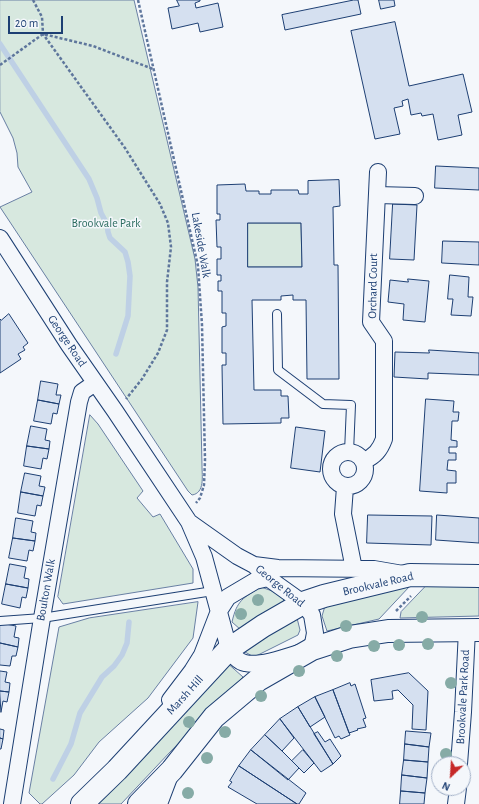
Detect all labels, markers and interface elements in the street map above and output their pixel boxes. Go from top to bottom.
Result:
scale bar [10,8,65,34]
text: 20 m [15,17,38,29]
street label: Lakeside Walk [188,211,214,279]
park label: Brookvale Park [71,216,141,230]
street label: Orchard Court [365,253,381,319]
street label: George Road [44,312,90,370]
street label: Boulton Walk [33,558,59,622]
street label: George Road [252,562,308,610]
street label: Brookvale Road [341,569,415,599]
street label: Brookvale Park Road [453,649,473,745]
street label: Marsh Hill [163,672,207,718]
north arrow [431,756,471,796]
text: N [440,780,452,793]

